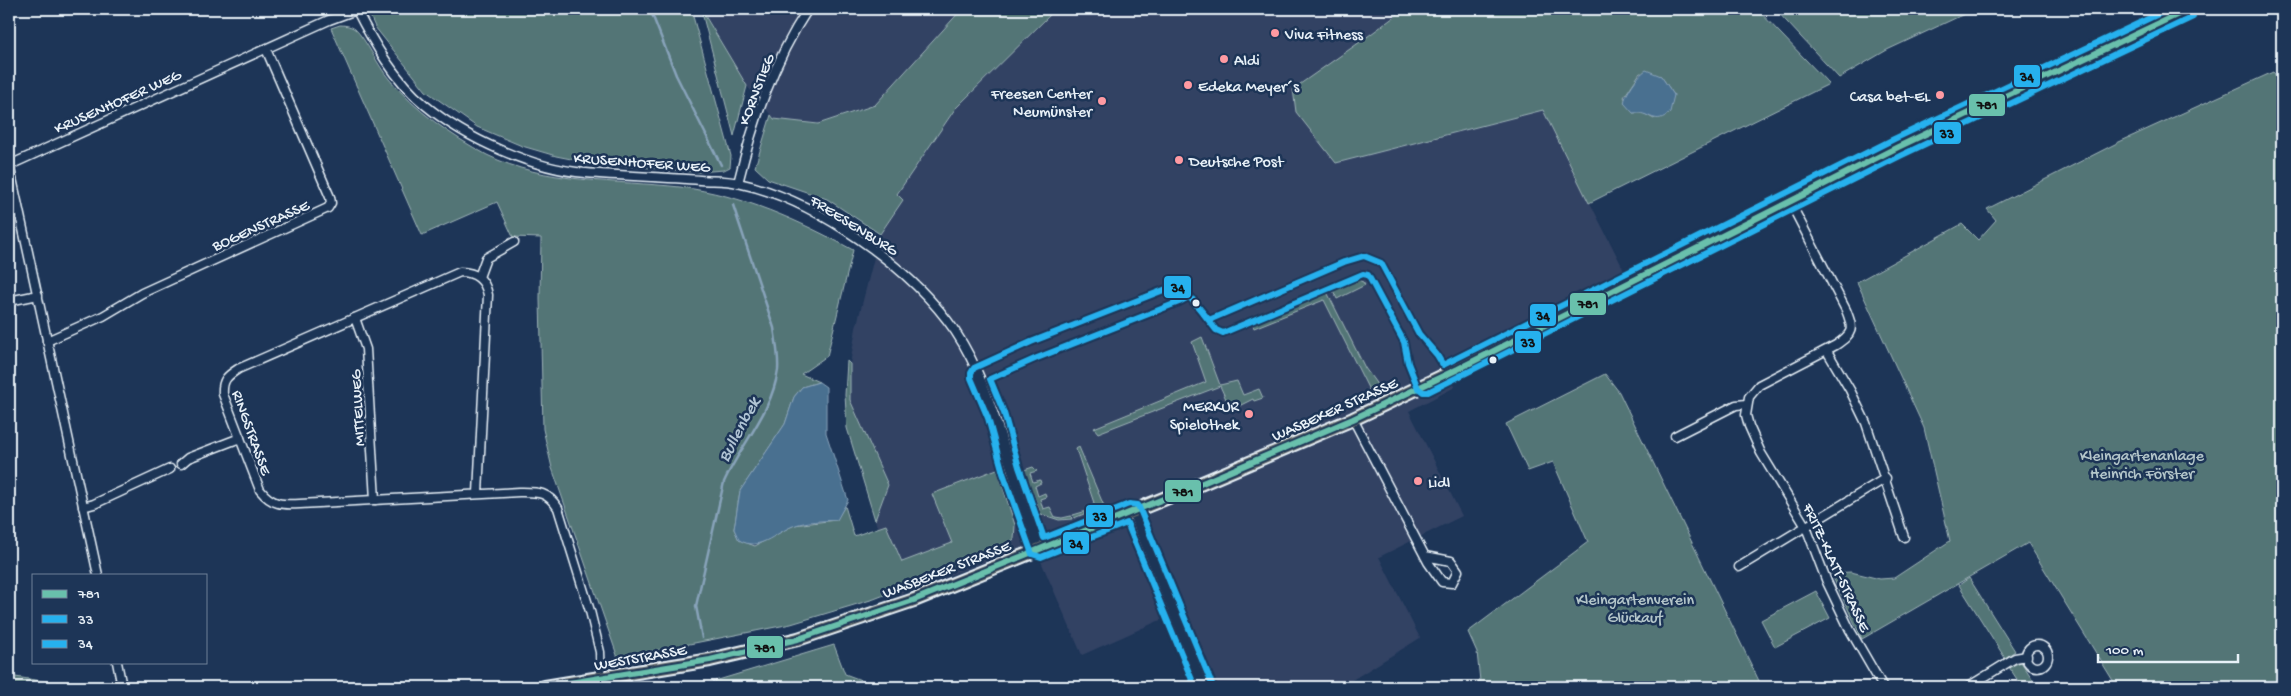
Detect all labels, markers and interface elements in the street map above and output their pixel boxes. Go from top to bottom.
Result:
marker: Viva Fitness [1269,27,1281,39]
place label: Viva Fitness [1284,27,1364,46]
street label: KORNSTIEG [736,51,781,129]
marker: Aldi [1218,53,1230,65]
place label: Aldi [1234,53,1260,72]
line badge: 34 [2013,64,2041,88]
street label: KRUSENHOFER WEG [52,66,186,140]
text: 34 [2019,70,2034,87]
marker: Edeka Meyer´s [1182,79,1194,91]
place label: Edeka Meyer´s [1198,79,1300,98]
place label: Freesen Center Neumünster [990,86,1093,123]
place label: Casa bet-EL [1850,89,1931,108]
marker: Casa bet-EL [1934,89,1946,101]
line badge: 781 [1968,93,2006,117]
marker: Freesen Center Neumünster [1096,95,1108,107]
text: 781 [1976,98,1998,115]
line badge: 33 [1933,121,1962,145]
text: 33 [1939,127,1954,144]
street label: KRUSENHOFER WEG [573,150,712,179]
marker: Deutsche Post [1173,154,1185,166]
place label: Deutsche Post [1188,154,1285,173]
street label: FREESENBURG [805,192,901,262]
street label: BOGENSTRASSE [209,197,314,258]
line badge: 34 [1163,275,1192,299]
text: 34 [1170,281,1185,298]
line badge: 781 [1569,292,1607,316]
text: 781 [1577,297,1599,314]
unlabelled marker [1191,298,1201,308]
line badge: 34 [1529,303,1557,327]
text: 34 [1535,309,1550,326]
line badge: 33 [1514,330,1542,354]
text: 33 [1520,336,1535,353]
unlabelled marker [1488,355,1498,365]
street label: MITTELWEG [348,368,371,447]
street label: WASBEKER STRASSE [1270,374,1402,447]
street label: RINGSTRASSE [226,388,274,479]
water label: Bullenbek [714,392,767,466]
place label: MERKUR Spielothek [1170,399,1241,436]
marker: MERKUR Spielothek [1243,408,1255,420]
park label: Kleingartenanlage Heinrich Förster [2080,448,2205,485]
marker: Lidl [1412,475,1424,487]
place label: Lidl [1428,475,1450,494]
line badge: 781 [1164,479,1202,503]
text: 781 [1172,485,1194,502]
street label: FRITZ-KLATT-STRASSE [1796,500,1873,637]
line badge: 33 [1085,504,1114,528]
text: 33 [1092,510,1107,527]
line badge: 34 [1062,531,1090,555]
text: 34 [1068,537,1083,554]
street label: WASBEKER STRASSE [880,538,1015,604]
legend [32,574,208,664]
text: 781 [77,586,100,604]
park label: Kleingartenverein Glückauf [1576,592,1694,629]
text: 33 [77,612,94,630]
scale bar [2098,631,2238,663]
line badge: 781 [746,635,784,659]
text: 34 [77,636,93,654]
text: 781 [754,641,776,658]
street label: WESTSTRASSE [593,642,689,677]
text: 100 m [2105,642,2144,660]

